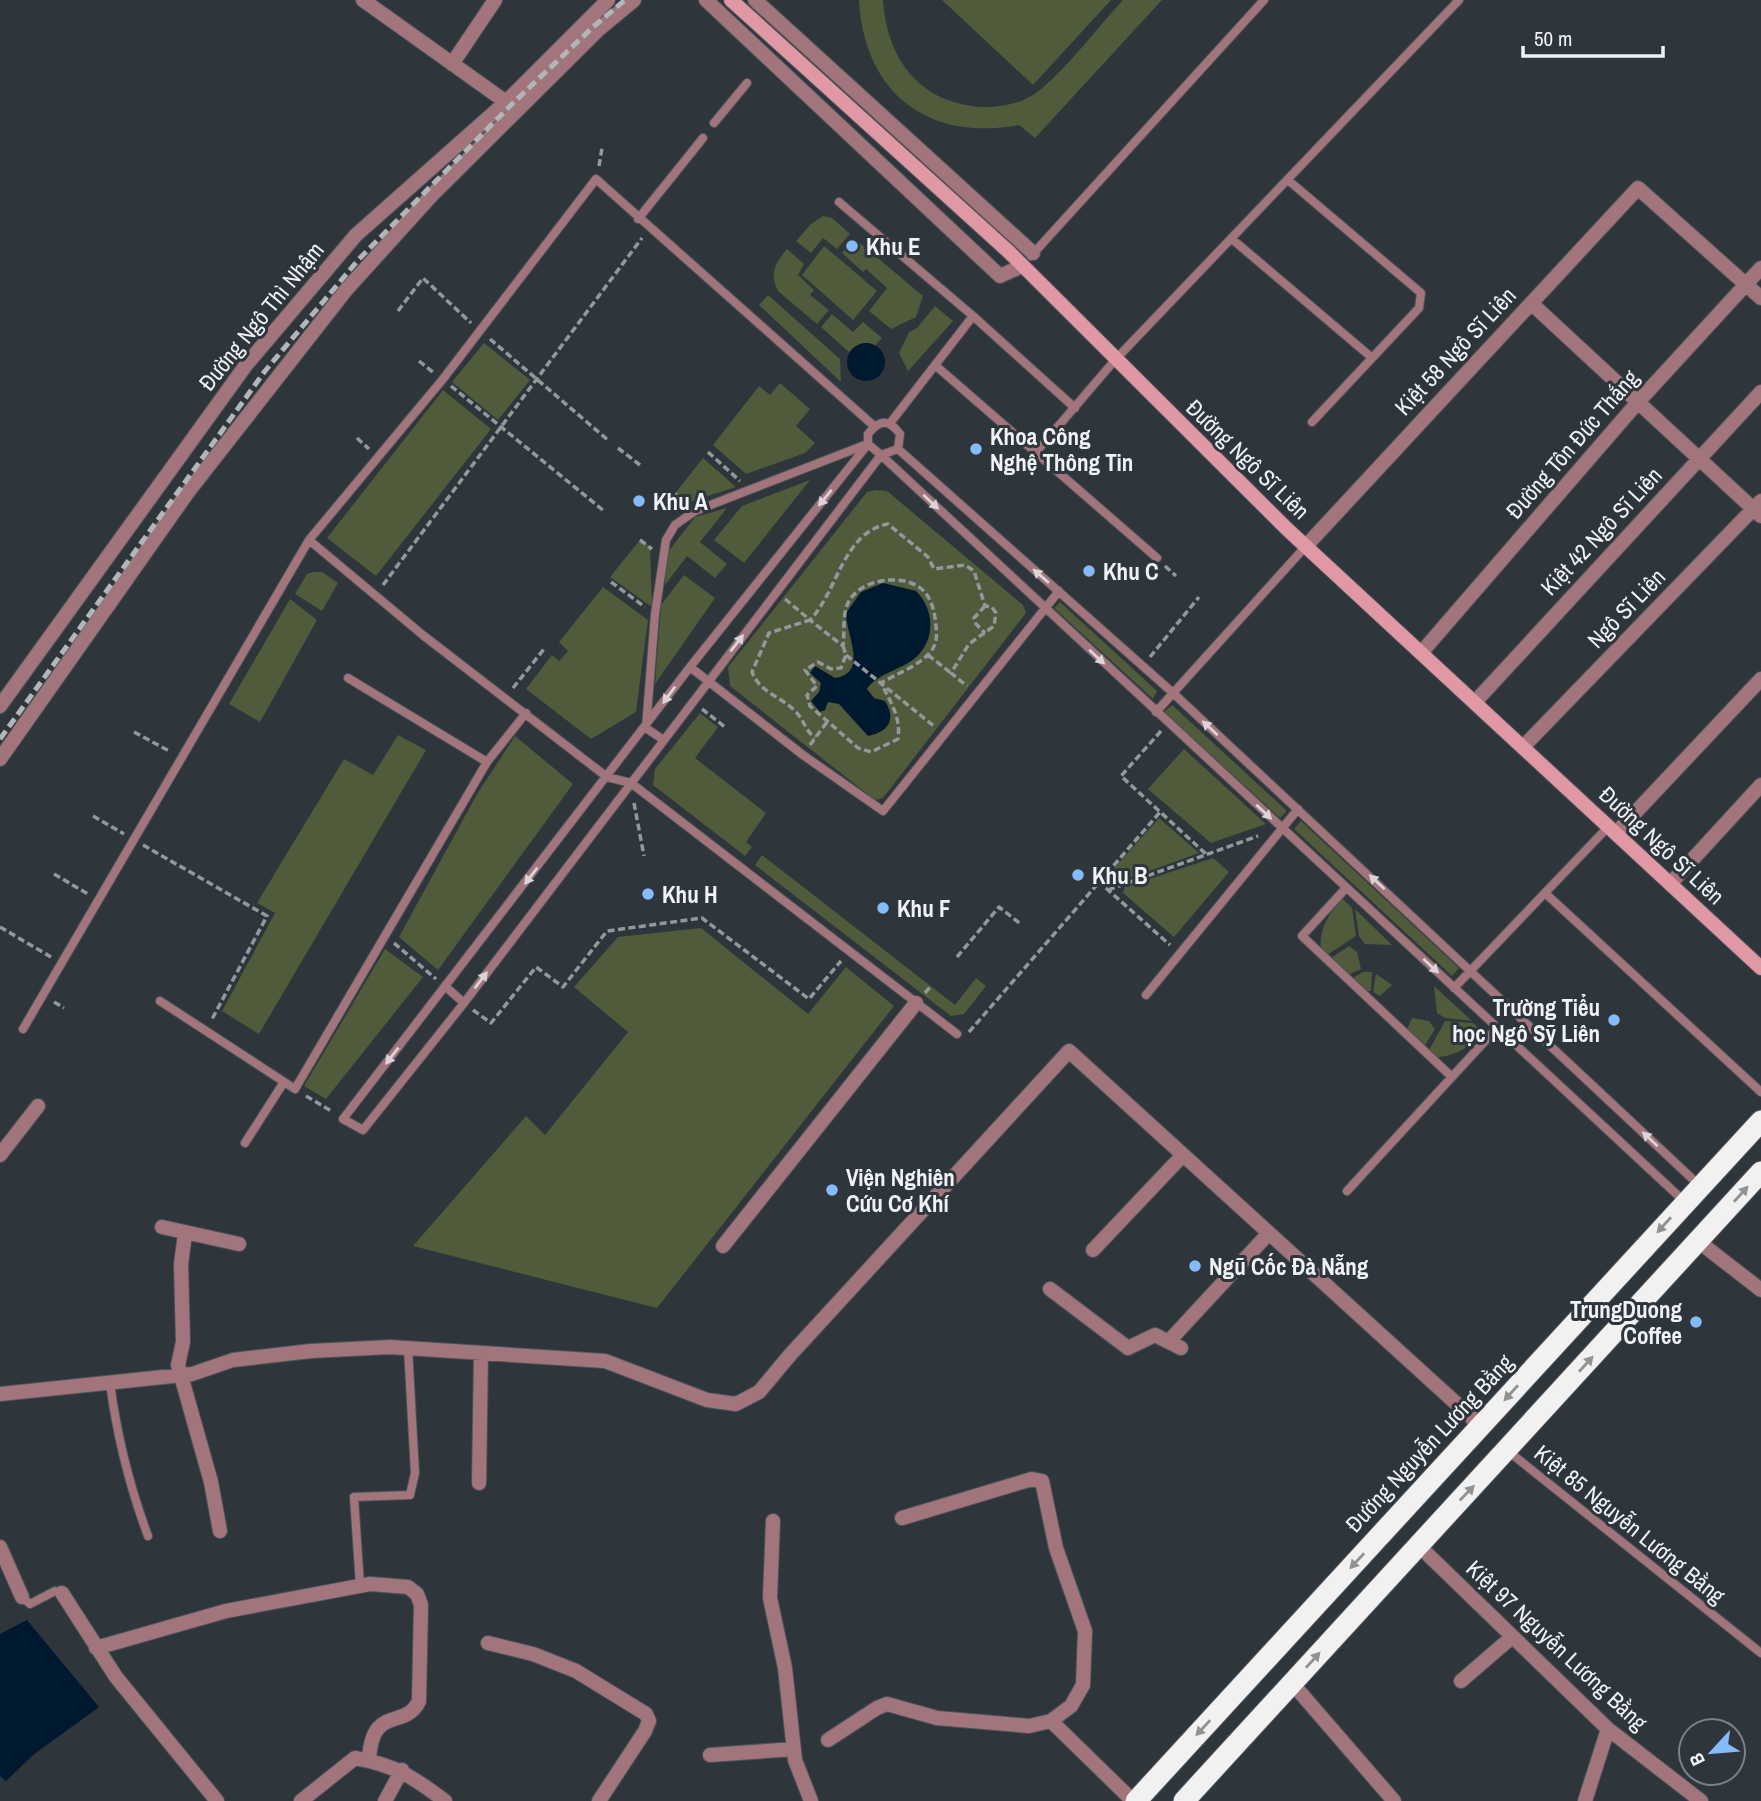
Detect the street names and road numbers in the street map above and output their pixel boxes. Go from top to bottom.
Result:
street label: Đường Ngô Thì Nhậm [191,235,331,397]
street label: Kiệt 58 Ngô Sĩ Liên [1388,280,1522,422]
street label: Đường Tôn Đức Thắng [1499,362,1646,525]
street label: Đường Ngô Sĩ Liên [1180,392,1316,526]
street label: Kiệt 42 Ngô Sĩ Liên [1534,460,1668,602]
street label: Ngô Sĩ Liên [1580,561,1672,655]
street label: Đường Ngô Sĩ Liên [1593,779,1731,911]
street label: Đường Nguyễn Lương Bằng [1338,1347,1520,1539]
street label: Kiệt 85 Nguyễn Lương Bằng [1528,1437,1732,1611]
street label: Kiệt 97 Nguyễn Lương Bằng [1460,1553,1655,1737]

